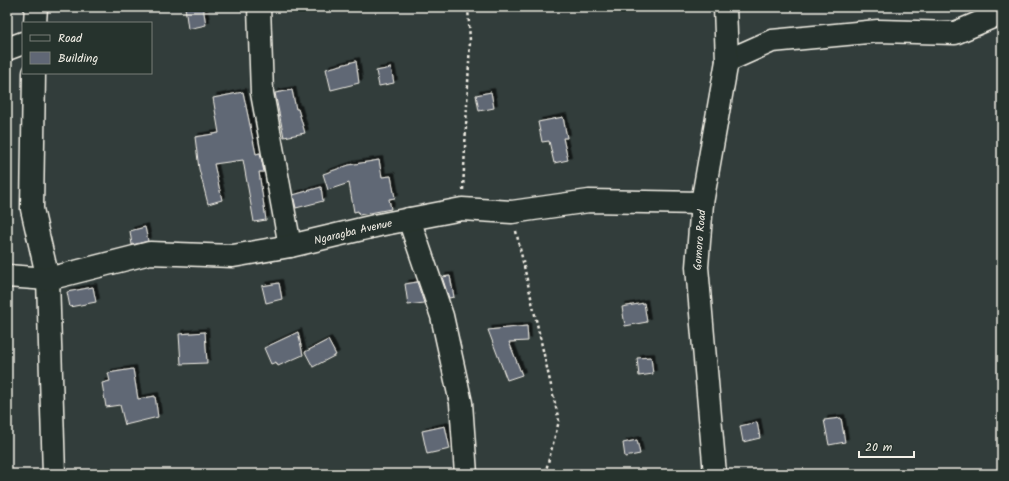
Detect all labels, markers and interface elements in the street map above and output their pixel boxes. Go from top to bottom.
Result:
legend [22,22,152,74]
text: Road [58,29,83,48]
text: Building [58,49,98,68]
street label: Gomoro Road [689,209,711,271]
street label: Ngaragba Avenue [312,215,394,250]
scale bar [859,433,914,459]
text: 20 m [865,438,893,457]

